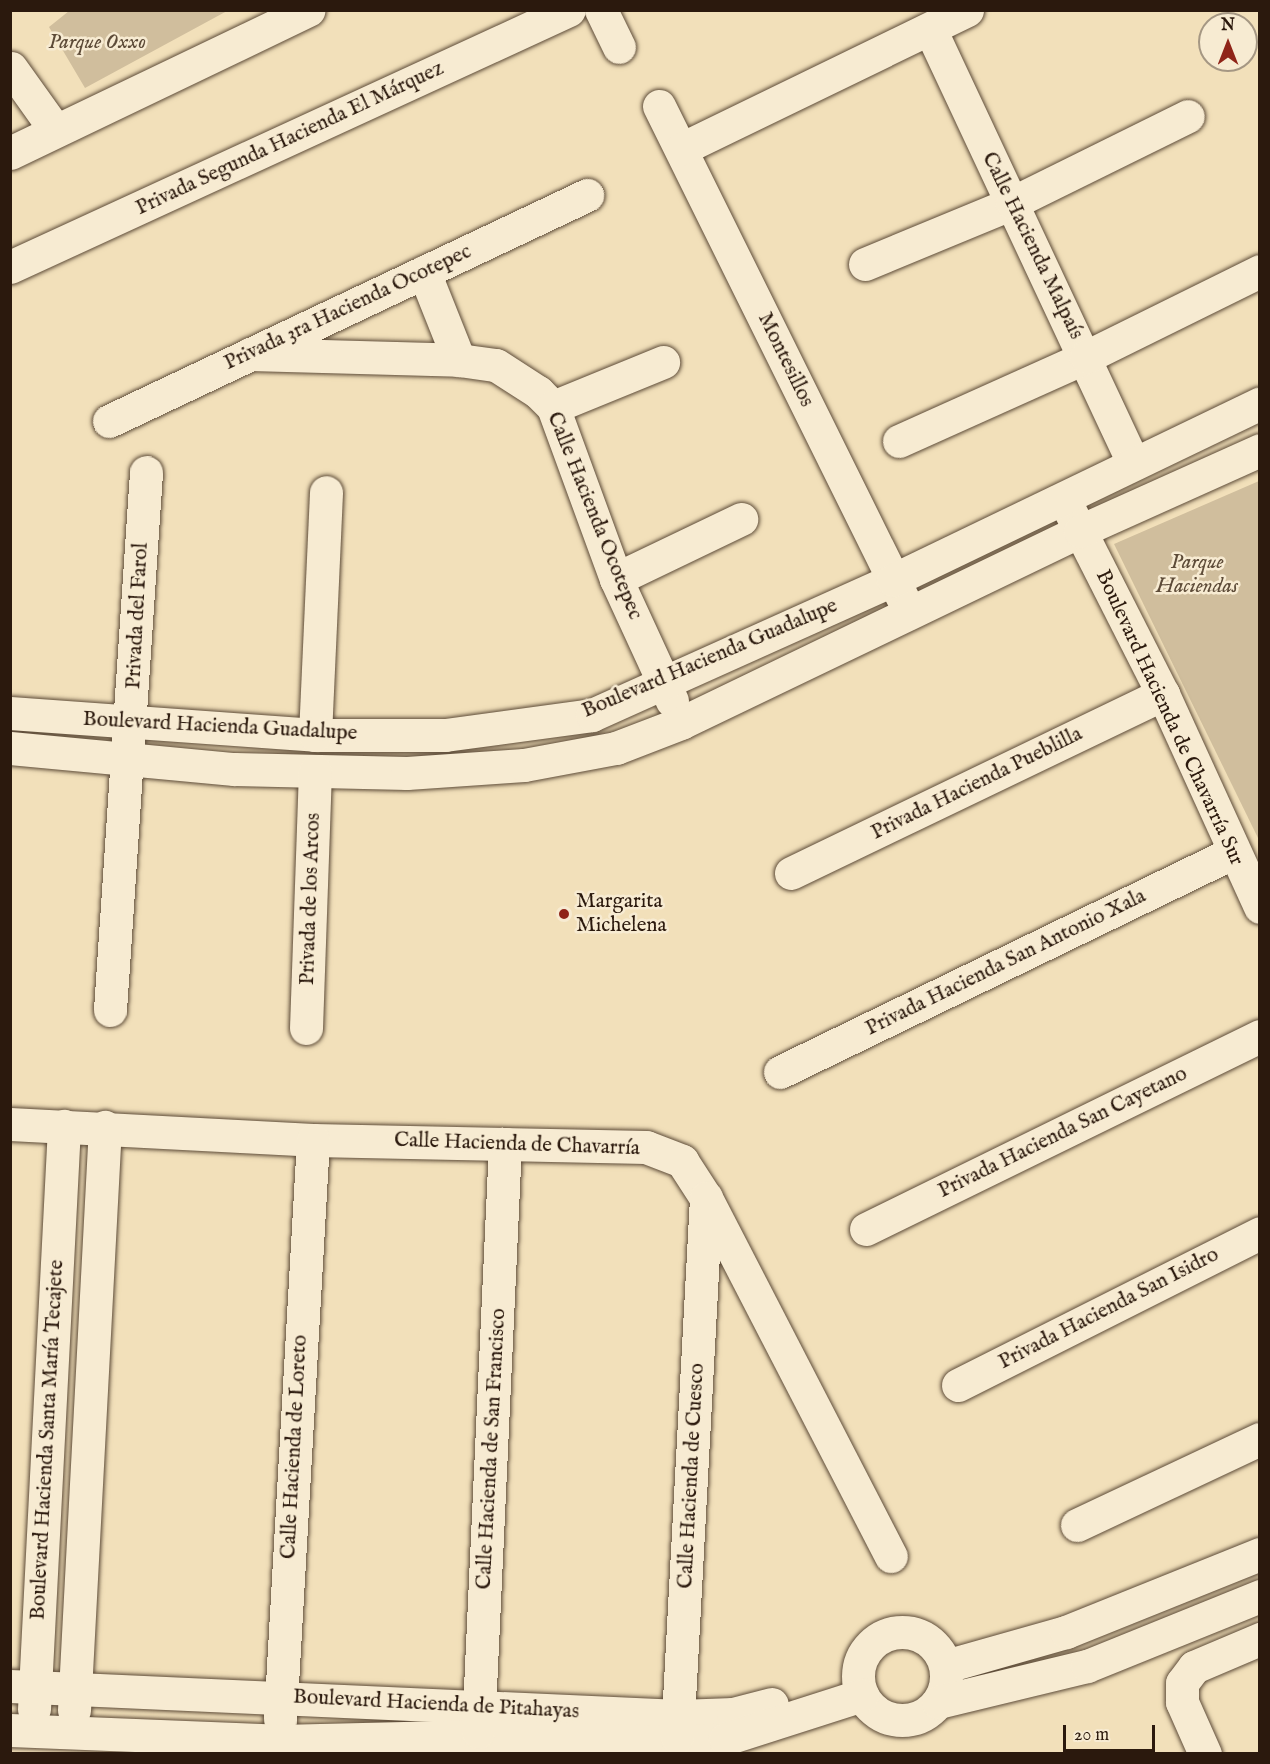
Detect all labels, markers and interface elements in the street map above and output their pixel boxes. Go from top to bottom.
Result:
north arrow [1198,12,1258,72]
text: N [1221,16,1235,36]
park label: Parque Oxxo [48,30,146,56]
street label: Privada Segunda Hacienda El Márquez [132,56,448,222]
street label: Calle Hacienda Malpaís [976,148,1088,344]
street label: Privada 3ra Hacienda Ocotepec [220,240,476,376]
street label: Montesillos [751,309,819,411]
street label: Calle Hacienda Ocotepec [541,409,647,623]
street label: Privada del Farol [122,542,154,690]
park label: Parque Haciendas [1156,550,1238,600]
street label: Boulevard Hacienda de Chavarría Sur [1089,566,1249,870]
street label: Boulevard Hacienda Guadalupe [579,594,841,724]
street label: Boulevard Hacienda Guadalupe [82,707,358,747]
street label: Privada Hacienda Pueblilla [867,722,1087,846]
street label: Privada de los Arcos [295,812,327,986]
street label: Privada Hacienda San Antonio Xala [862,884,1150,1042]
place label: Margarita Michelena [576,889,667,939]
marker: Margarita Michelena [557,907,571,921]
street label: Privada Hacienda San Cayetano [934,1062,1192,1204]
street label: Calle Hacienda de Chavarría [394,1128,640,1162]
street label: Privada Hacienda San Isidro [995,1242,1223,1376]
street label: Boulevard Hacienda Santa María Tecajete [26,1259,70,1621]
street label: Calle Hacienda de San Francisco [472,1308,512,1590]
street label: Calle Hacienda de Loreto [277,1334,313,1560]
street label: Calle Hacienda de Cuesco [674,1363,710,1589]
street label: Boulevard Hacienda de Pitahayas [292,1685,580,1725]
scale bar [1066,1713,1158,1751]
text: 20 m [1074,1724,1109,1747]

